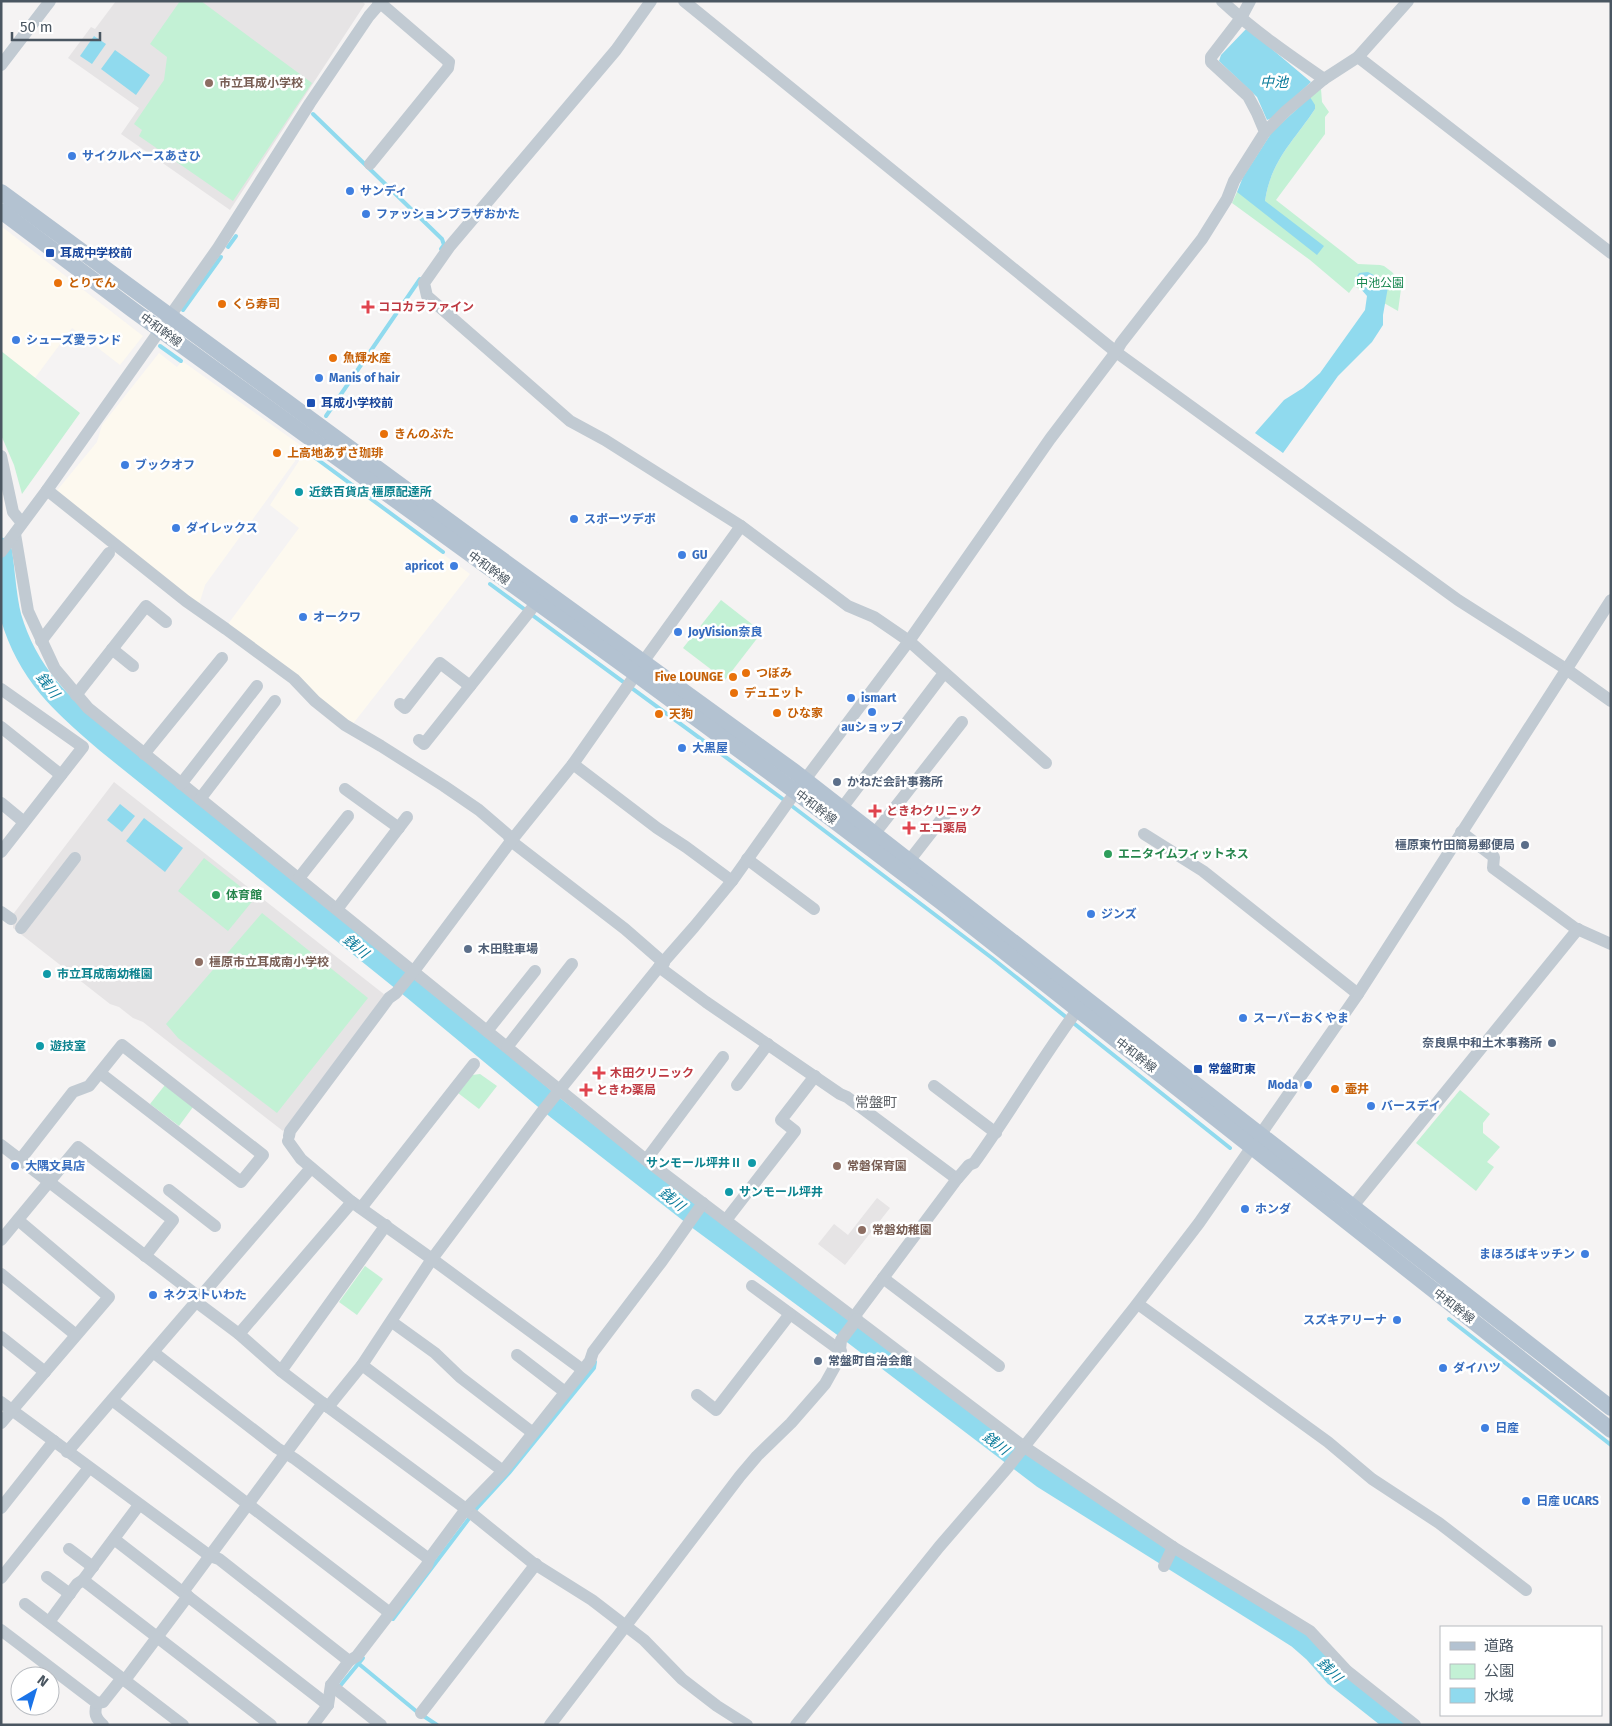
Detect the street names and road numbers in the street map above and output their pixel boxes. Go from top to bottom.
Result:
street label: 中和幹線 [137,310,185,350]
street label: 中和幹線 [465,548,513,588]
street label: 中和幹線 [793,787,839,827]
street label: 中和幹線 [1113,1035,1159,1075]
street label: 中和幹線 [1431,1286,1477,1326]

